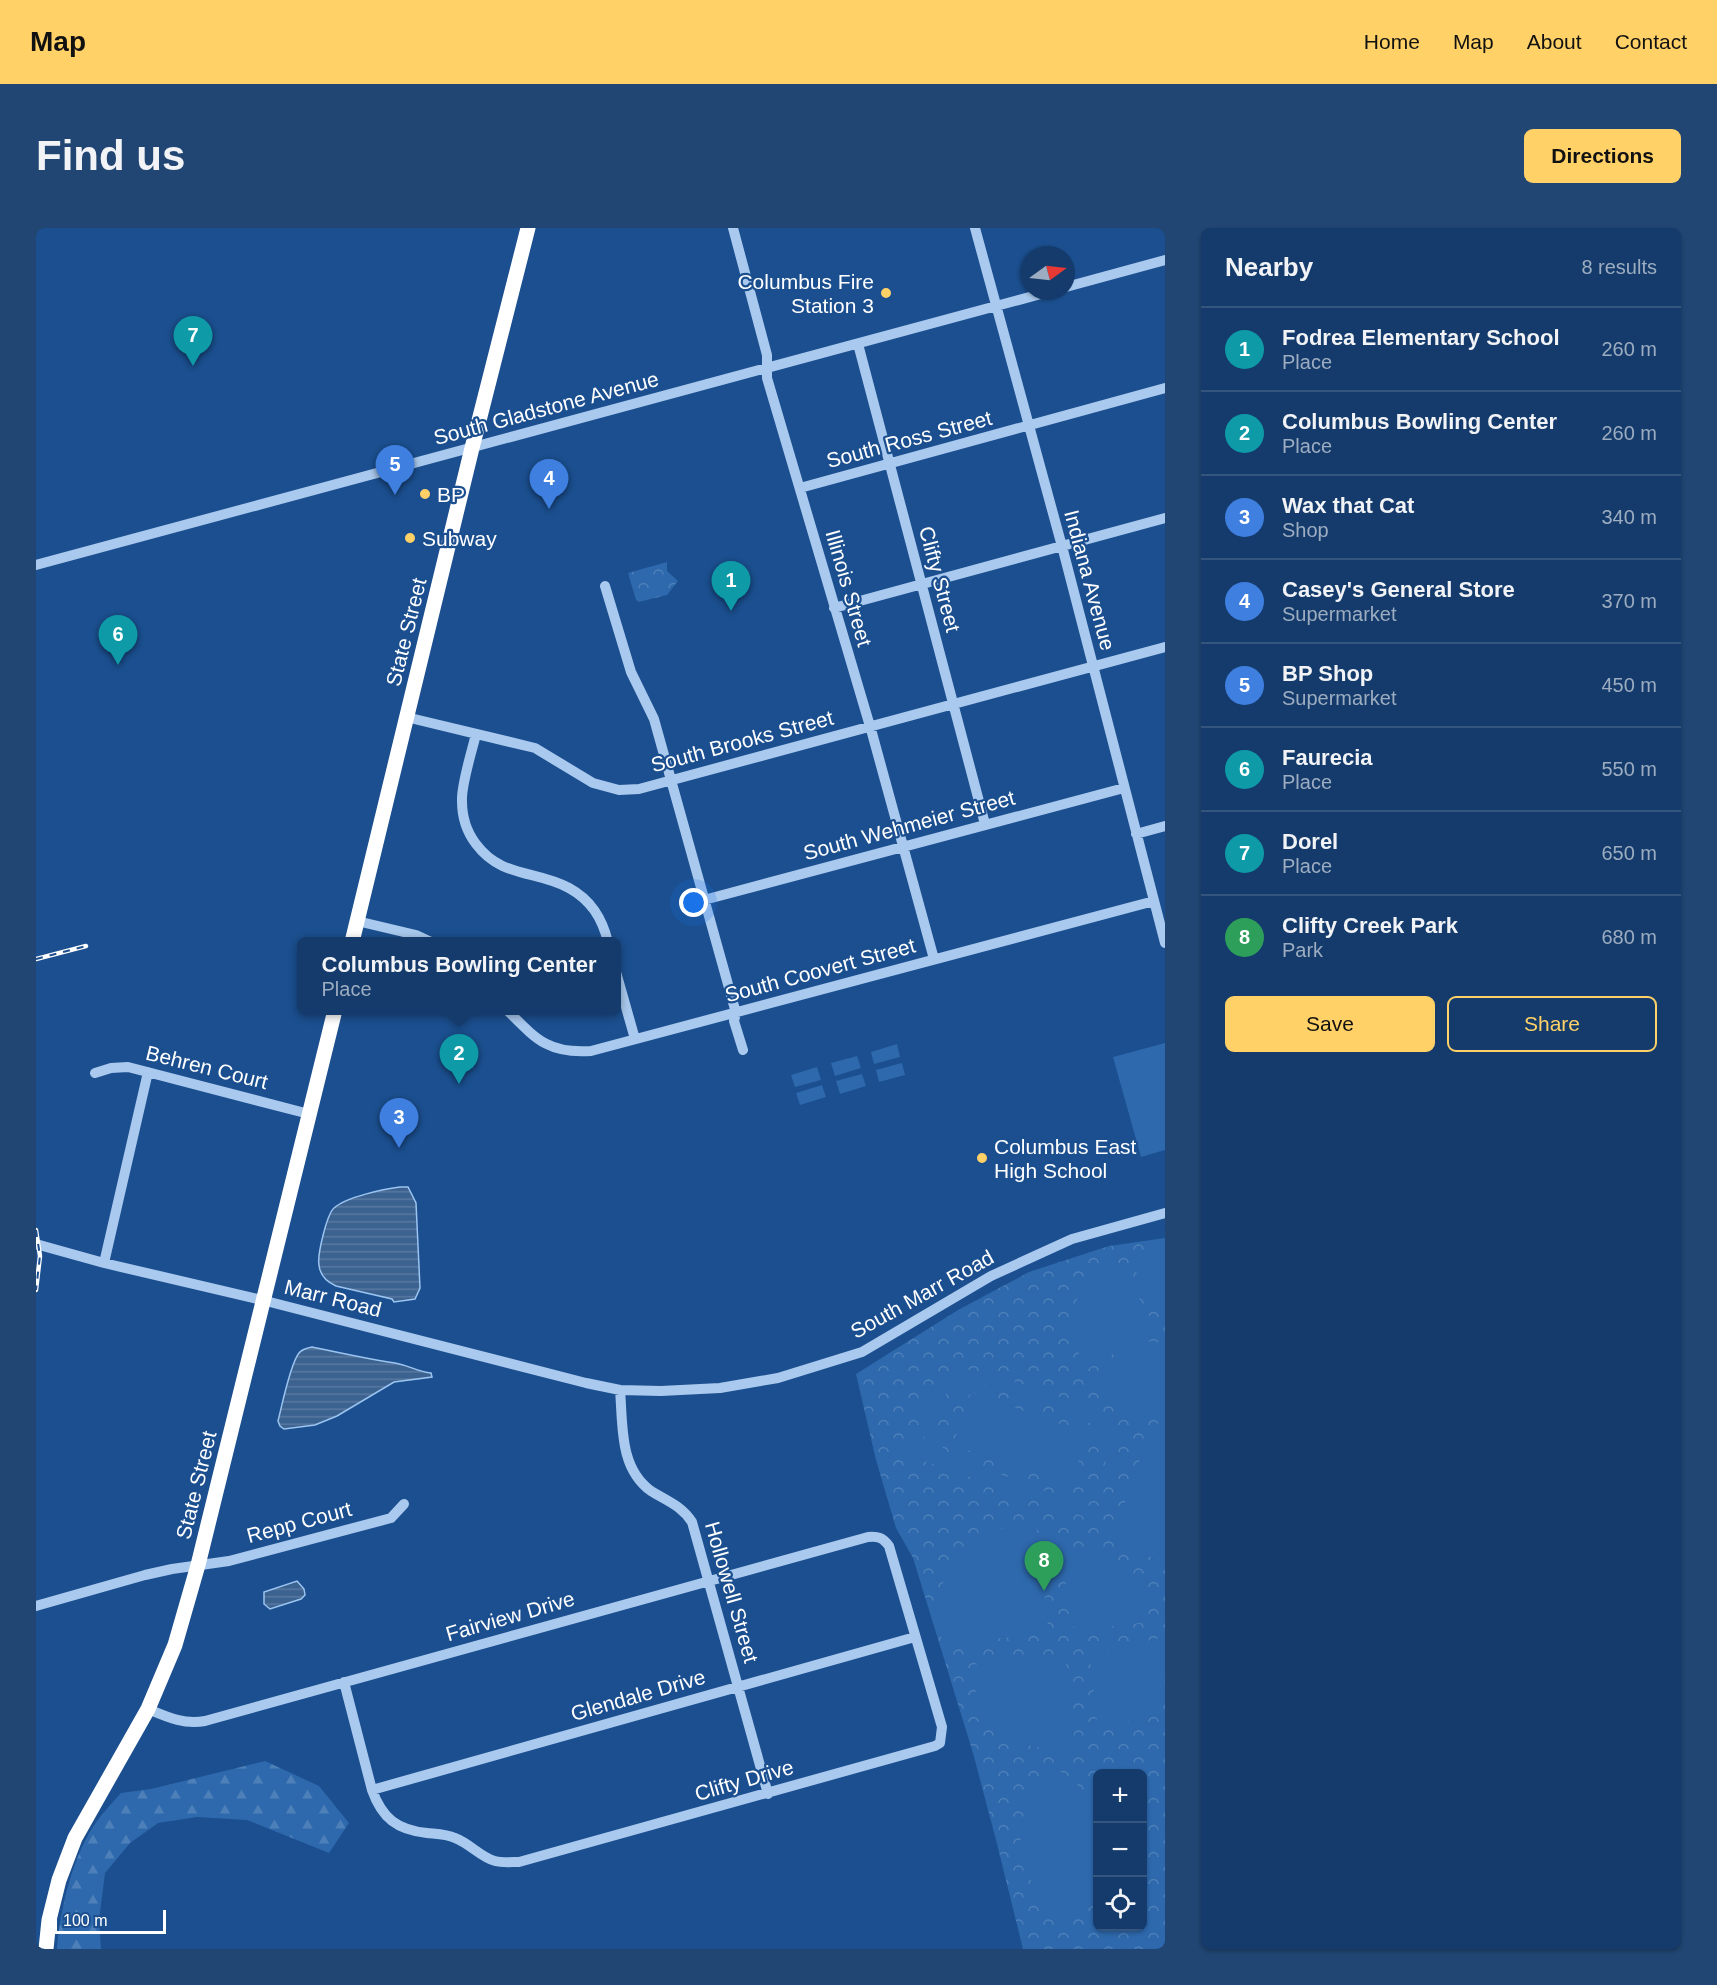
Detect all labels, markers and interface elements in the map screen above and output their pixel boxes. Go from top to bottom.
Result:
text: Map [30,26,86,57]
text: Home [1364,30,1420,53]
text: Map [1453,30,1494,53]
text: About [1527,30,1582,53]
text: Contact [1615,30,1687,53]
button: Directions [1524,129,1681,183]
text: Find us [36,132,185,179]
north arrow [1021,246,1075,300]
text: Nearby [1225,252,1313,282]
text: 8 results [1581,256,1657,278]
place label: Columbus Fire Station 3 [737,270,874,317]
marker: Columbus Fire Station 3 [879,286,893,300]
pin: 7 [174,316,212,366]
text: Fodrea Elementary School [1282,325,1560,350]
text: 1 [1239,338,1250,360]
text: 260 m [1601,338,1657,360]
text: Place [1282,351,1332,373]
street label: South Gladstone Avenue [431,367,661,449]
street label: South Ross Street [824,406,994,472]
text: Columbus Bowling Center [1282,409,1557,434]
text: 2 [1239,422,1250,444]
text: 260 m [1601,422,1657,444]
text: Place [1282,435,1332,457]
pin: 5 [376,446,414,495]
pin: 4 [530,460,568,509]
place label: BP [437,483,465,506]
marker: BP [418,487,432,501]
text: Wax that Cat [1282,493,1414,518]
text: 3 [1239,506,1250,528]
text: 340 m [1601,506,1657,528]
street label: Indiana Avenue [1060,507,1120,653]
text: Shop [1282,519,1329,541]
street label: Clifty Street [915,524,965,635]
place label: Subway [422,527,497,550]
street label: Illinois Street [821,527,877,649]
marker: Subway [403,531,417,545]
pin: 1 [712,562,750,611]
street label: State Street [381,575,431,689]
text: Casey's General Store [1282,577,1515,602]
text: 4 [1239,590,1250,612]
text: 370 m [1601,590,1657,612]
text: Supermarket [1282,603,1397,625]
pin: 6 [98,616,137,665]
text: BP Shop [1282,661,1373,686]
text: 5 [1239,674,1250,696]
text: 450 m [1601,674,1657,696]
text: Supermarket [1282,687,1397,709]
street label: South Brooks Street [648,706,836,776]
text: Faurecia [1282,745,1373,770]
text: 6 [1239,758,1250,780]
text: 550 m [1601,758,1657,780]
text: Place [1282,771,1332,793]
street label: South Wehmeier Street [801,786,1017,864]
text: Dorel [1282,829,1338,854]
text: 7 [1239,842,1250,864]
text: 650 m [1601,842,1657,864]
text: Place [1282,855,1332,877]
your location [679,888,708,917]
text: Clifty Creek Park [1282,913,1458,938]
text: 8 [1239,926,1250,948]
text: 680 m [1601,926,1657,948]
street label: South Coovert Street [722,933,918,1006]
popup [297,937,621,1015]
text: Park [1282,939,1323,961]
text: Columbus Bowling Center [322,952,597,977]
text: Place [322,978,372,1000]
button: Save [1225,996,1435,1052]
button: Share [1447,996,1657,1052]
pin: 2 [440,1034,478,1084]
street label: Behren Court [144,1041,271,1093]
pin: 3 [380,1098,418,1148]
place label: Columbus East High School [994,1135,1137,1182]
marker: Columbus East High School [975,1151,989,1165]
street label: South Marr Road [846,1245,998,1343]
street label: Marr Road [282,1275,384,1321]
street label: State Street [171,1428,221,1542]
street label: Repp Court [244,1497,354,1547]
street label: Hollowell Street [701,1519,763,1665]
pin: 8 [1024,1542,1064,1591]
street label: Fairview Drive [443,1587,577,1645]
street label: Glendale Drive [568,1665,708,1725]
street label: Clifty Drive [692,1755,796,1805]
map controls [1093,1769,1147,1931]
button: + [1093,1769,1147,1823]
button: − [1093,1823,1147,1877]
button: locate [1093,1877,1147,1931]
scale bar [54,1907,166,1934]
text: 100 m [63,1912,107,1929]

